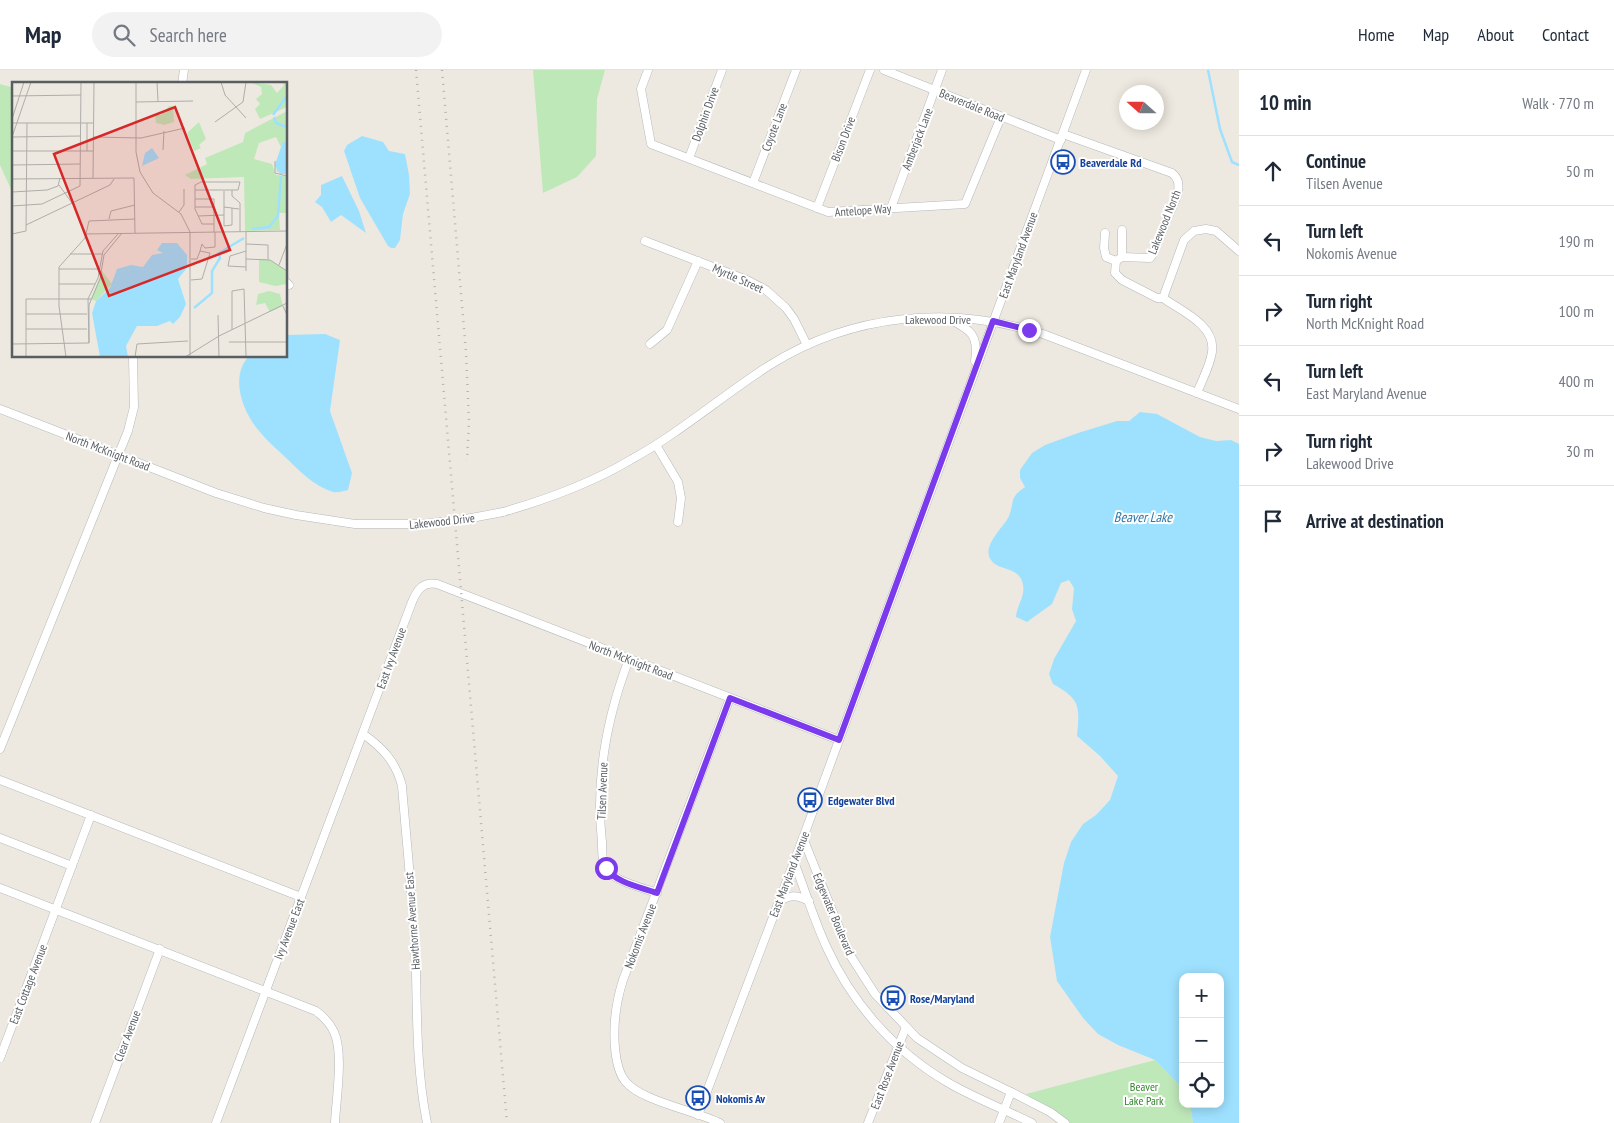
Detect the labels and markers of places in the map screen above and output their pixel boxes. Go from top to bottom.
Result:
bus stop icon: Beaverdale Rd [1050,149,1076,175]
place label: Beaverdale Rd [1080,155,1142,170]
bus stop icon: Edgewater Blvd [797,787,823,813]
place label: Edgewater Blvd [828,793,895,808]
bus stop icon: Rose/Maryland [880,985,906,1011]
place label: Rose/Maryland [910,991,974,1006]
bus stop icon: Nokomis Av [685,1085,711,1111]
place label: Nokomis Av [716,1091,765,1106]

